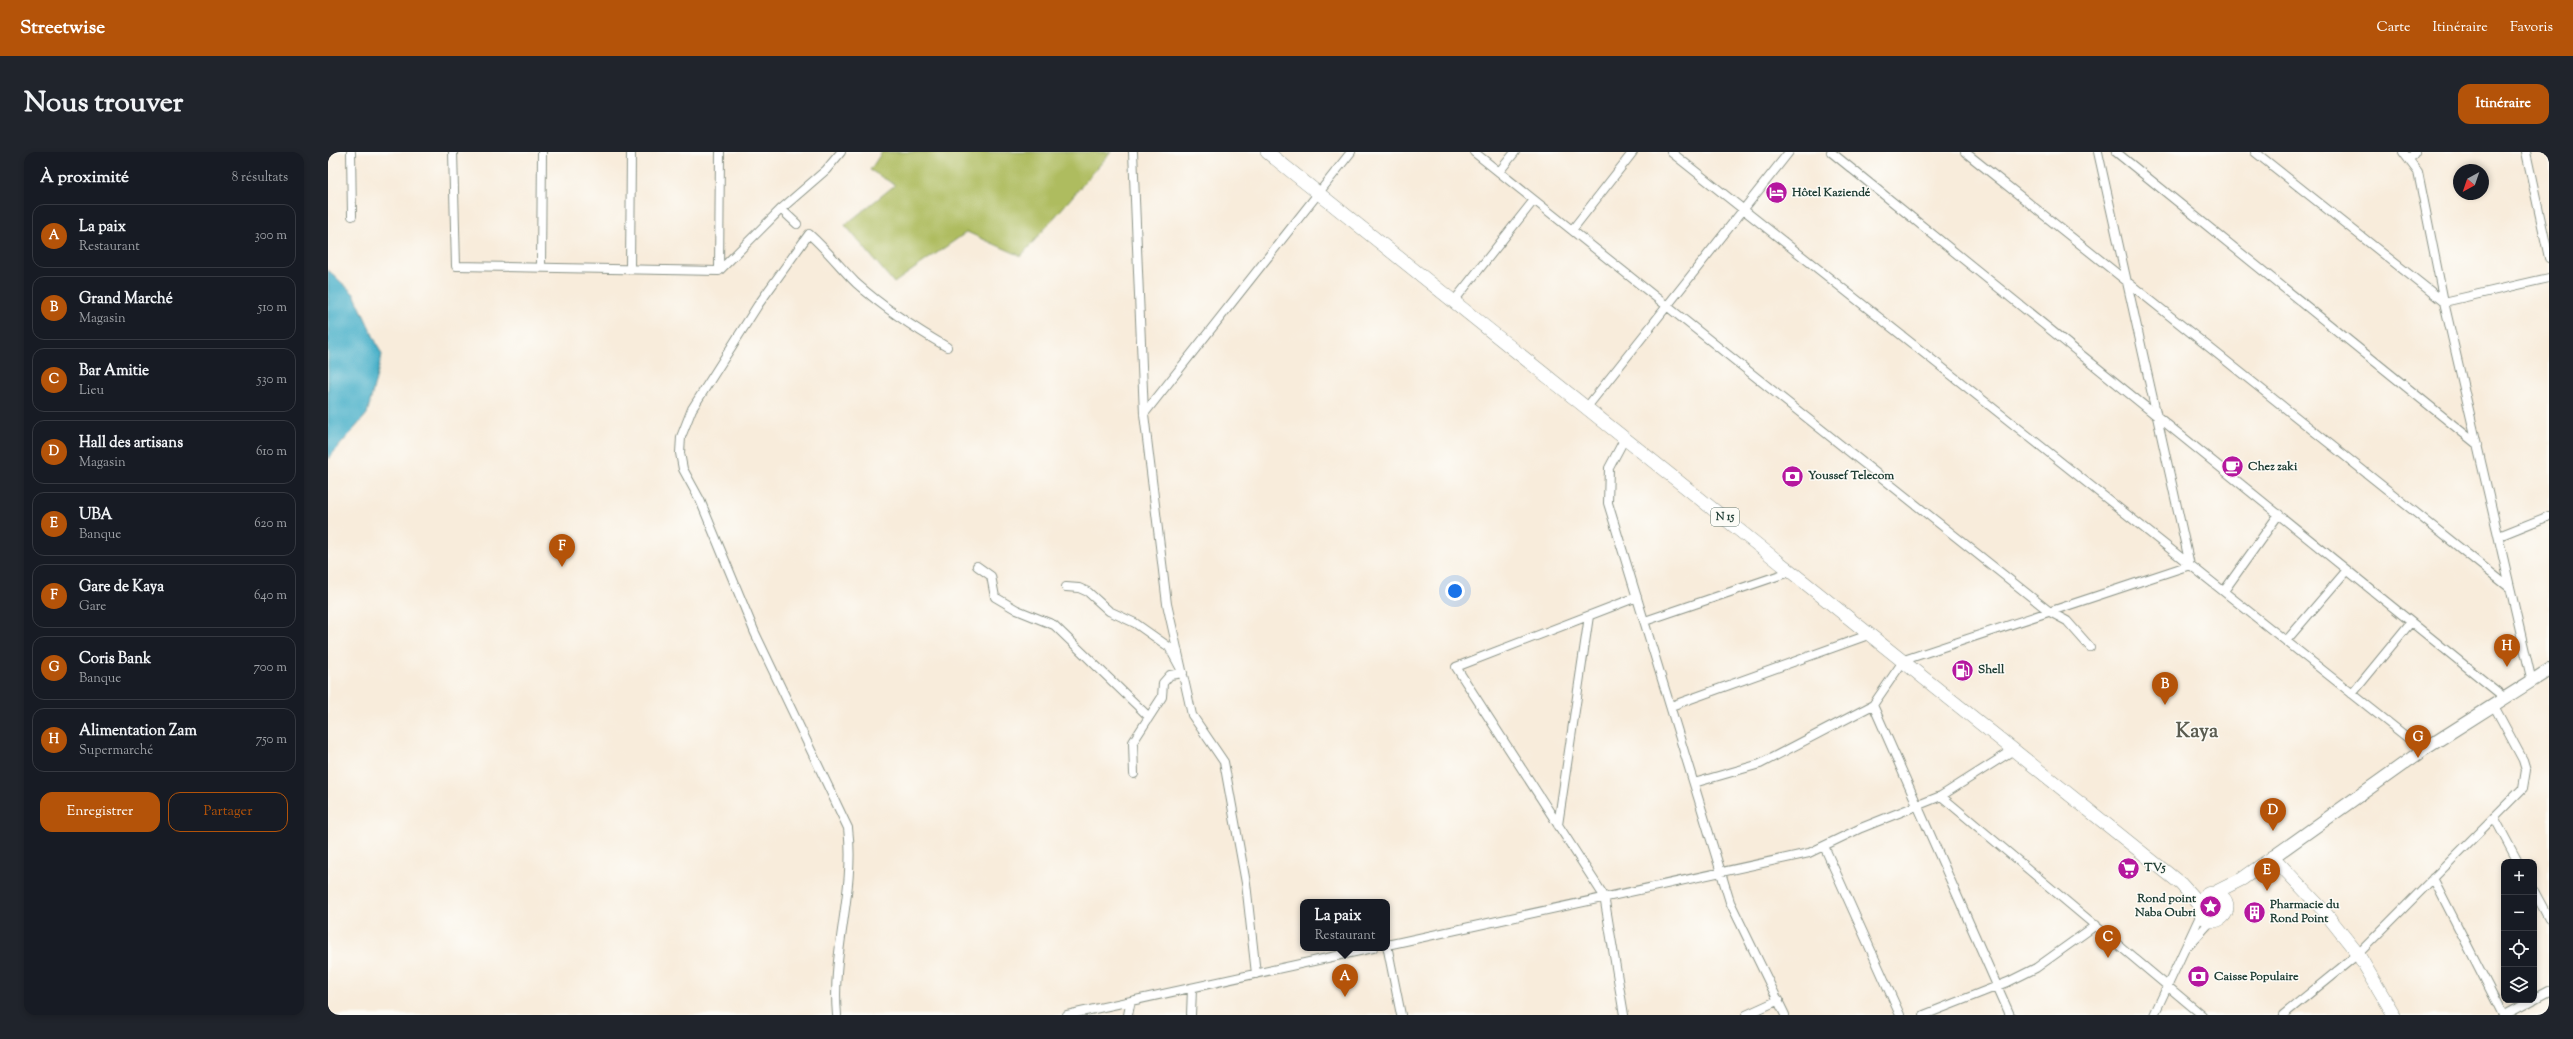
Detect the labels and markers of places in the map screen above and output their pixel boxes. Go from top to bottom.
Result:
hotel icon: Hôtel Kaziendé [1763,180,1789,206]
place label: Hôtel Kaziendé [1791,184,1871,202]
cafe icon: Chez zaki [2219,454,2245,480]
place label: Chez zaki [2248,458,2298,476]
bank icon: Youssef Telecom [1779,463,1805,489]
place label: Youssef Telecom [1807,467,1894,485]
pin: F [549,534,575,567]
pin: H [2494,634,2520,667]
fuel station icon: Shell [1949,657,1975,683]
place label: Shell [1978,661,2005,679]
pin: B [2152,672,2178,705]
pin: G [2405,725,2431,758]
pin: D [2260,798,2286,831]
supermarket icon: TV5 [2115,855,2141,881]
pin: E [2254,858,2280,891]
place label: TV5 [2143,859,2166,877]
place label: Rond point Naba Oubri [2134,890,2197,922]
place icon: Rond point Naba Oubri [2198,893,2224,919]
place label: Pharmacie du Rond Point [2269,896,2340,928]
building icon: Pharmacie du Rond Point [2242,899,2268,925]
pin: C [2095,925,2121,958]
pin: A [1332,964,1358,997]
bank icon: Caisse Populaire [2186,964,2212,990]
place label: Caisse Populaire [2214,968,2299,986]

